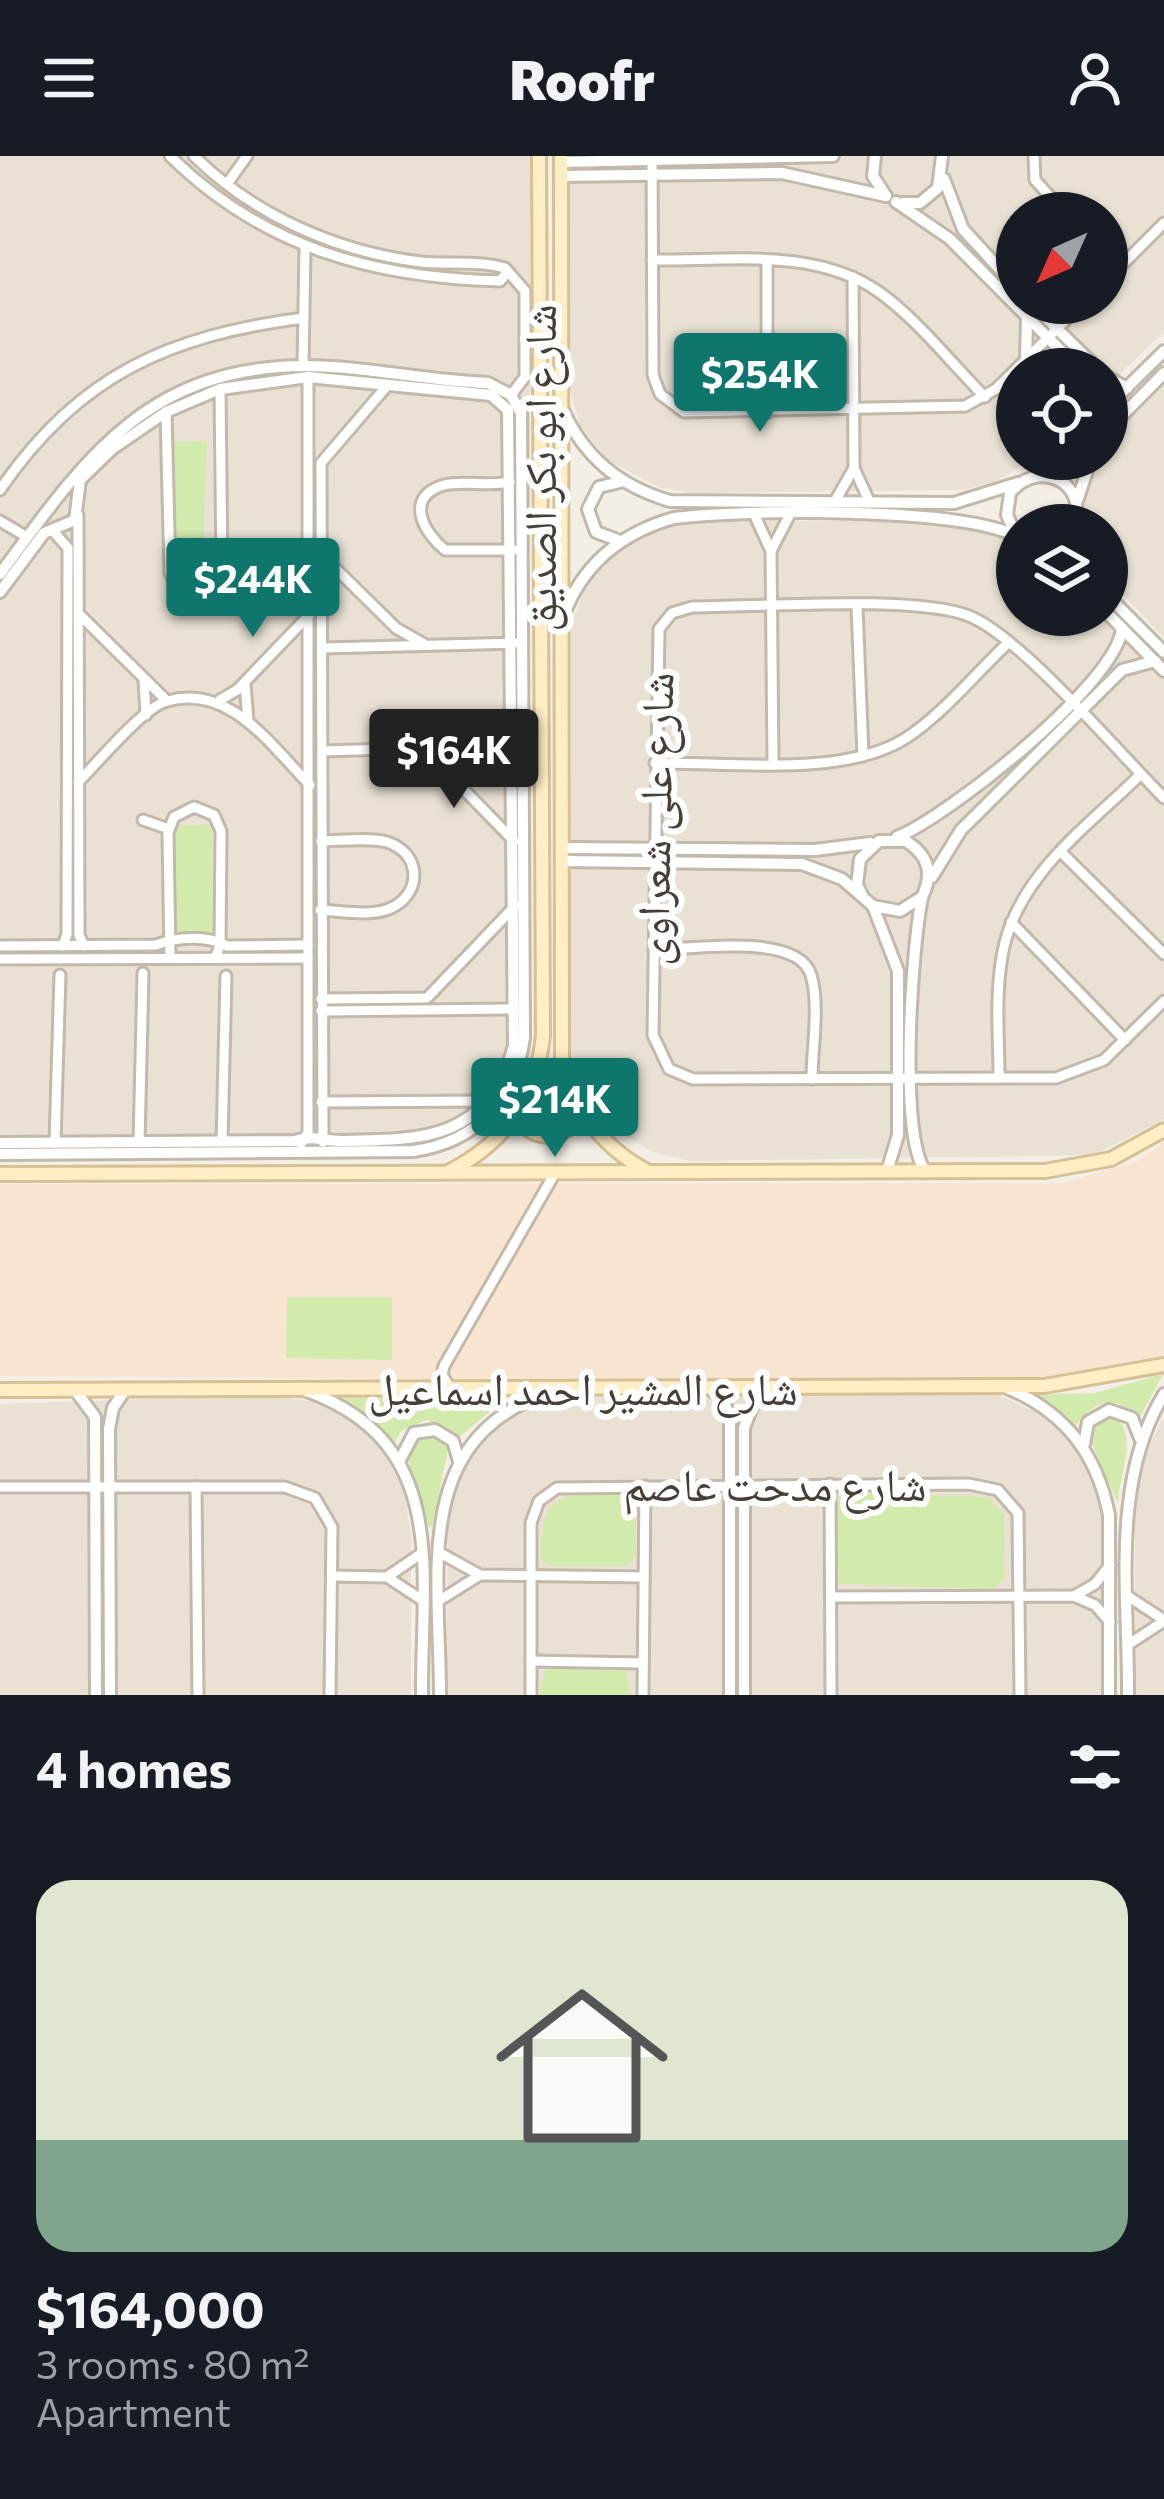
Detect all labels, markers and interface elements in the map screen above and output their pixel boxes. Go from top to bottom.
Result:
icon: menu [36,45,102,111]
text: Roofr [509,45,655,111]
icon: person [1062,45,1128,111]
north arrow [996,192,1128,324]
map controls [996,192,1128,636]
street label: شارع ابو بكر الصديق [510,304,569,632]
pin: $254K [676,333,844,435]
text: $254K [701,348,819,396]
button: locate [996,348,1128,480]
button: layers [996,504,1128,636]
pin: $244K [169,538,337,640]
text: $244K [193,553,313,601]
street label: شارع على شعراوى [622,672,687,966]
pin: $164K [370,709,538,811]
text: $164K [396,724,512,772]
pin: $214K [471,1058,639,1160]
text: $214K [498,1073,612,1121]
street label: شارع المشير احمد اسماعيل [368,1359,798,1418]
street label: شارع مدحت عاصم [623,1455,927,1515]
icon: filters [1062,1734,1128,1800]
text: 4 homes [36,1736,232,1799]
icon: home [474,1958,690,2174]
text: $164,000 [36,2276,265,2339]
text: 3 rooms · 80 m² [36,2339,309,2387]
text: Apartment [36,2387,231,2435]

